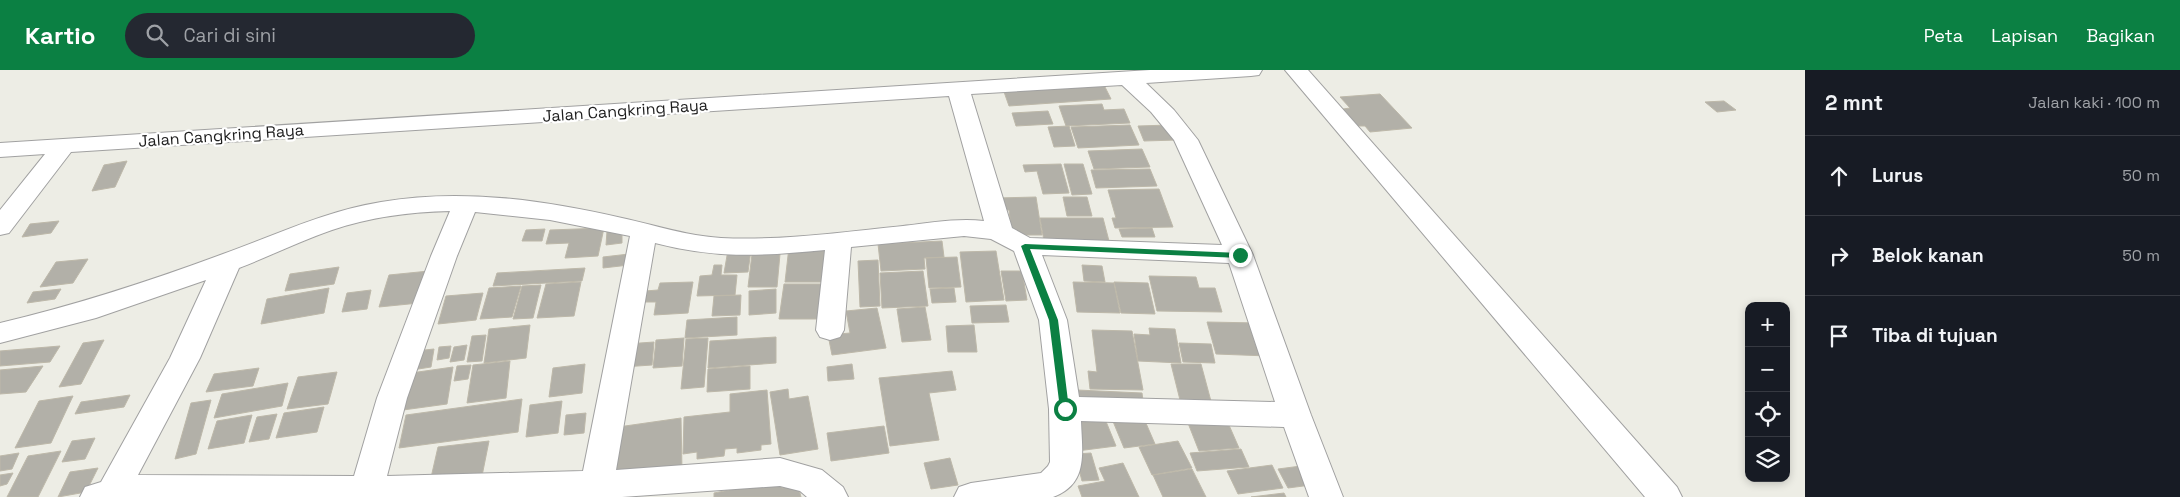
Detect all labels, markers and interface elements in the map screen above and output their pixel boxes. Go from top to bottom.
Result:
search box [125,13,475,58]
text: Kartio [25,20,95,51]
icon: search [143,21,171,49]
text: Cari di sini [183,23,276,48]
text: Peta [1924,24,1963,47]
text: Lapisan [1991,24,2058,47]
text: Bagikan [2086,24,2155,47]
text: 2 mnt [1825,89,1883,116]
text: Jalan kaki · 100 m [2028,92,2160,113]
street label: Jalan Cangkring Raya [542,94,708,127]
street label: Jalan Cangkring Raya [138,119,304,152]
icon: ahead [1825,162,1853,190]
text: Lurus [1872,163,1923,188]
text: 50 m [2122,165,2160,186]
icon: right [1825,242,1853,270]
text: Belok kanan [1872,243,1984,268]
route end [1229,244,1252,267]
text: 50 m [2122,245,2160,266]
map controls [1745,302,1790,482]
button: + [1745,302,1790,347]
icon: arrive [1825,322,1853,350]
text: Tiba di tujuan [1872,323,1998,348]
button: − [1745,347,1790,392]
button: locate [1745,392,1790,437]
route start [1054,398,1077,421]
button: layers [1745,437,1790,482]

